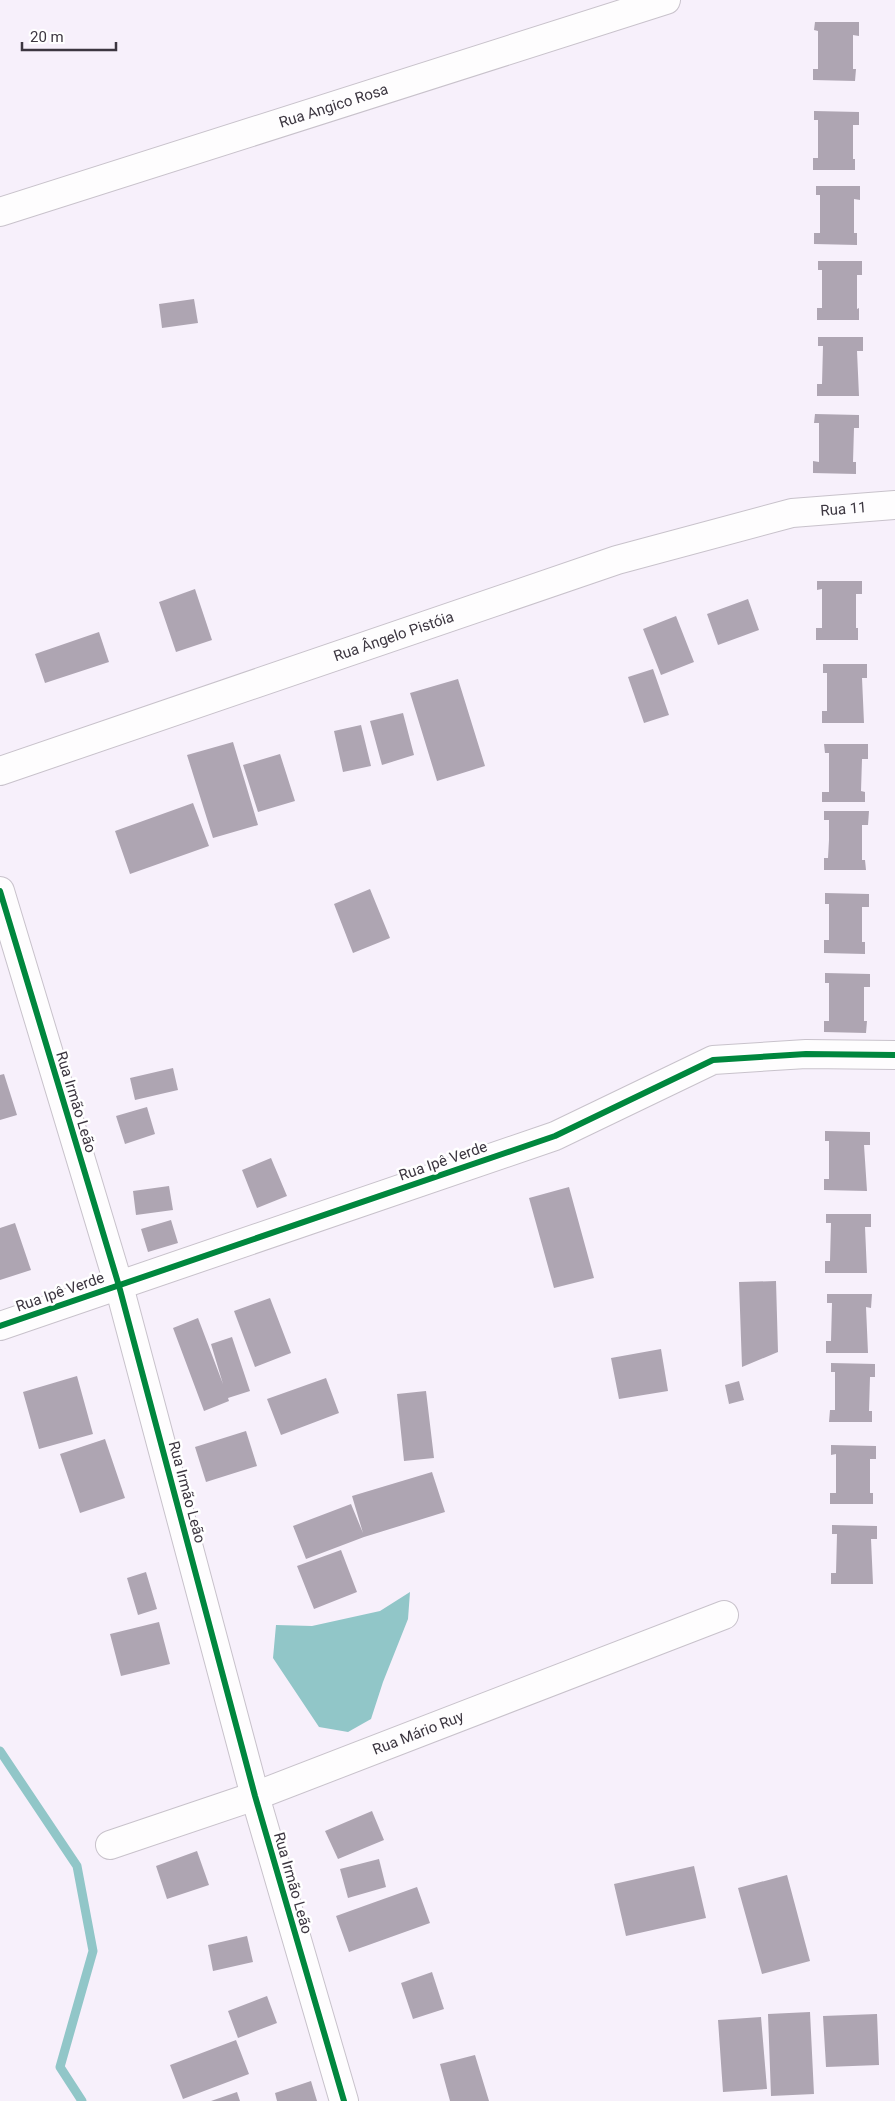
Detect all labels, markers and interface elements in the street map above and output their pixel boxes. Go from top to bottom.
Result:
scale bar [22,20,116,52]
text: 20 m [30,28,64,46]
street label: Rua Angico Rosa [277,80,390,132]
street label: Rua 11 [820,498,867,520]
street label: Rua Ângelo Pistóia [331,608,456,665]
street label: Rua Irmão Leão [52,1049,100,1155]
street label: Rua Ipê Verde [397,1137,490,1185]
street label: Rua Ipê Verde [14,1268,107,1316]
street label: Rua Irmão Leão [165,1439,209,1545]
street label: Rua Mário Ruy [370,1707,466,1759]
street label: Rua Irmão Leão [270,1830,316,1936]

